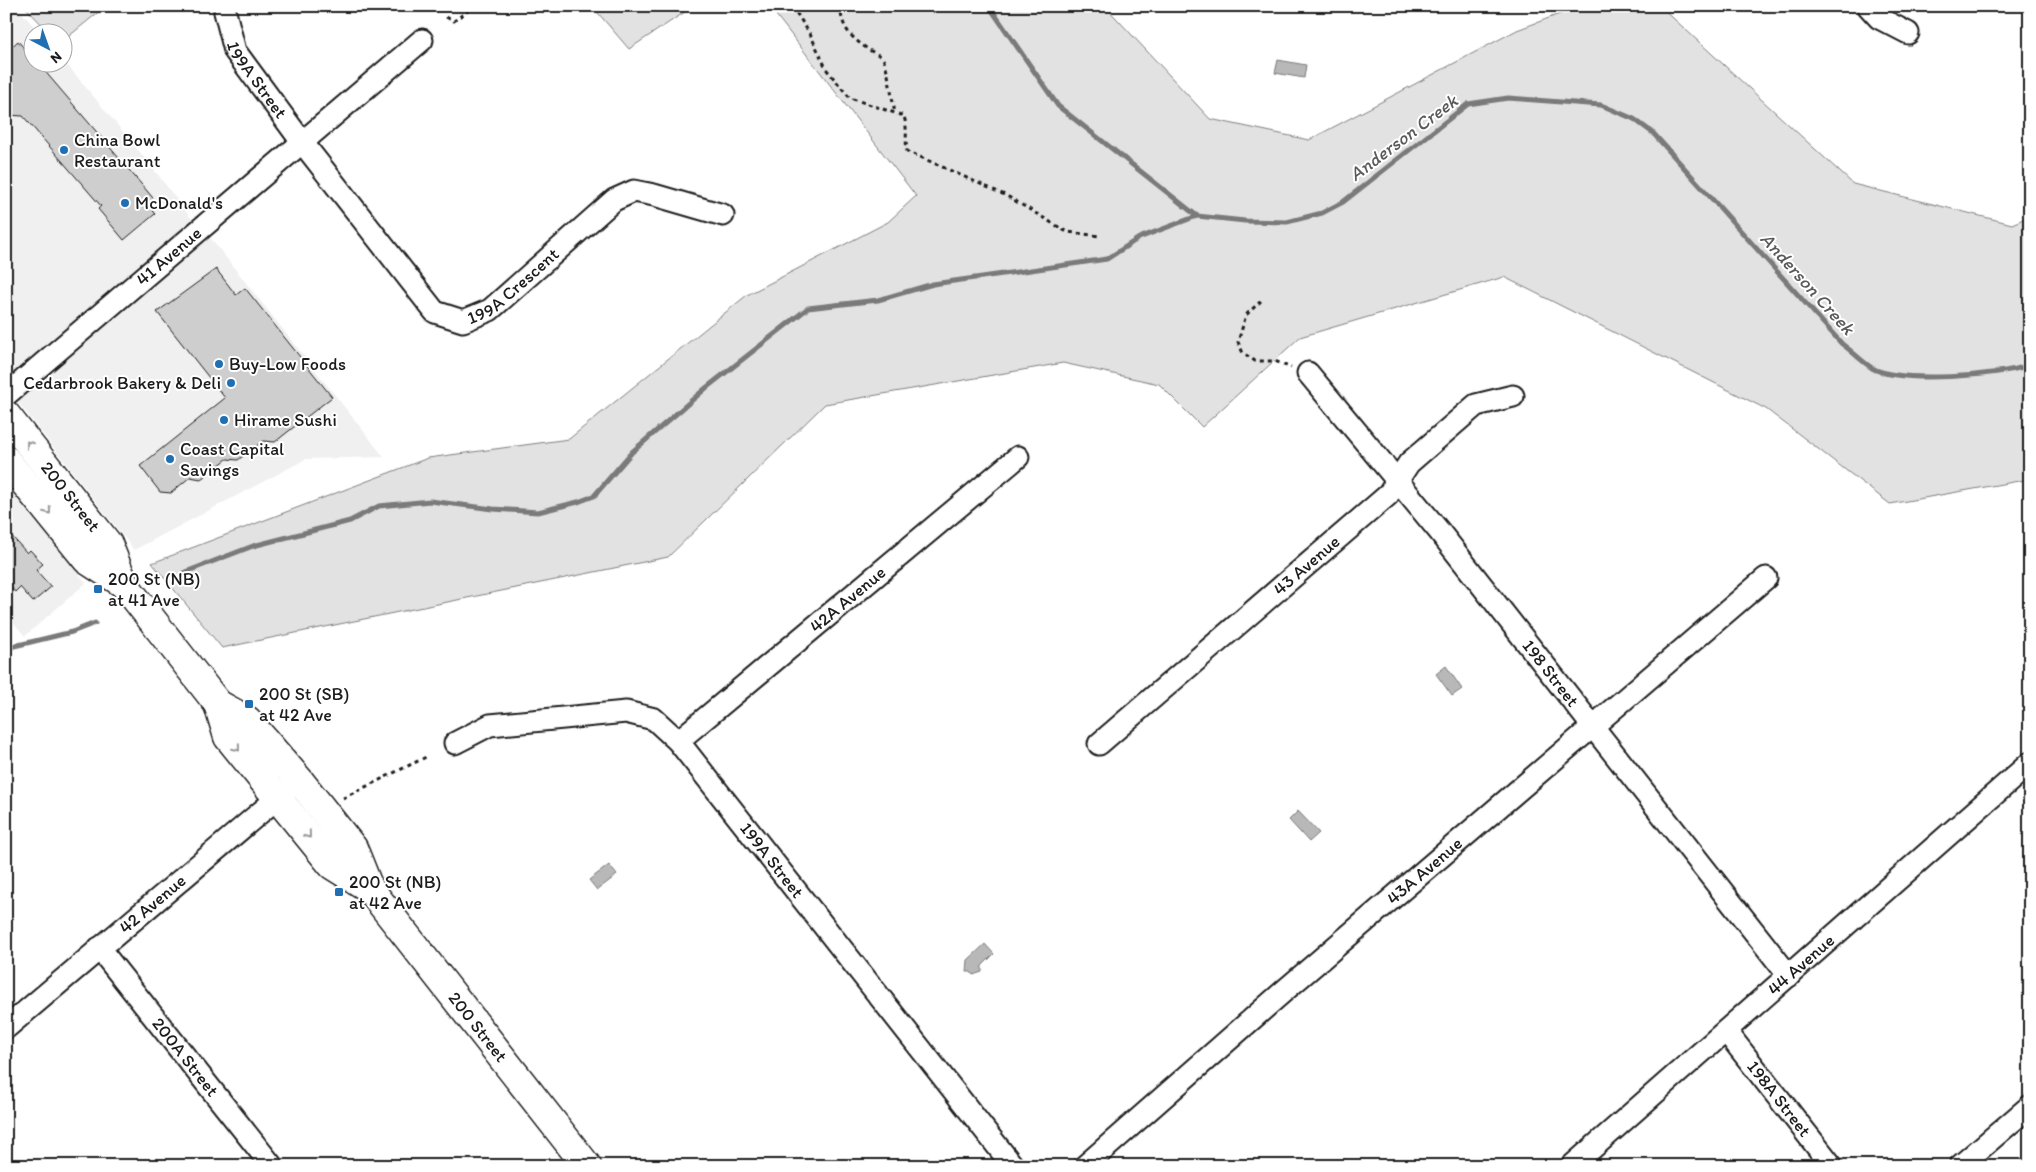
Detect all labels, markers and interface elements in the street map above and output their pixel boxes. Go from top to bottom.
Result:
north arrow [22,22,72,72]
street label: 199A Street [222,39,292,123]
text: N [47,48,65,67]
water label: Anderson Creek [1344,88,1463,186]
place label: China Bowl Restaurant [74,129,161,172]
marker: China Bowl Restaurant [58,144,70,156]
place label: McDonald's [135,192,223,214]
marker: McDonald's [119,197,131,209]
street label: 41 Avenue [131,222,206,290]
water label: Anderson Creek [1756,227,1860,340]
street label: 199A Crescent [464,243,564,329]
place label: Buy-Low Foods [229,353,346,375]
marker: Buy-Low Foods [213,358,225,370]
place label: Cedarbrook Bakery & Deli [23,372,221,394]
marker: Cedarbrook Bakery & Deli [225,377,237,389]
place label: Hirame Sushi [234,409,337,431]
marker: Hirame Sushi [218,414,230,426]
place label: Coast Capital Savings [180,438,284,481]
one-way arrow [26,441,34,450]
marker: Coast Capital Savings [164,453,176,465]
street label: 200 Street [36,457,105,536]
one-way arrow [42,505,50,514]
street label: 43 Avenue [1269,530,1344,600]
street label: 42A Avenue [805,561,890,637]
place label: 200 St (NB) at 41 Ave [108,568,200,611]
marker: 200 St (NB) at 41 Ave [92,583,104,595]
street label: 198 Street [1518,635,1584,711]
place label: 200 St (SB) at 42 Ave [259,683,349,726]
marker: 200 St (SB) at 42 Ave [243,698,255,710]
one-way arrow [232,742,241,751]
street label: 199A Street [735,818,809,903]
one-way arrow [302,830,311,839]
street label: 43A Avenue [1382,832,1467,909]
street label: 42 Avenue [115,869,190,938]
place label: 200 St (NB) at 42 Ave [349,871,441,914]
marker: 200 St (NB) at 42 Ave [333,886,345,898]
street label: 44 Avenue [1763,929,1839,1000]
street label: 200 Street [444,987,512,1067]
street label: 200A Street [147,1013,224,1101]
street label: 198A Street [1742,1056,1816,1141]

